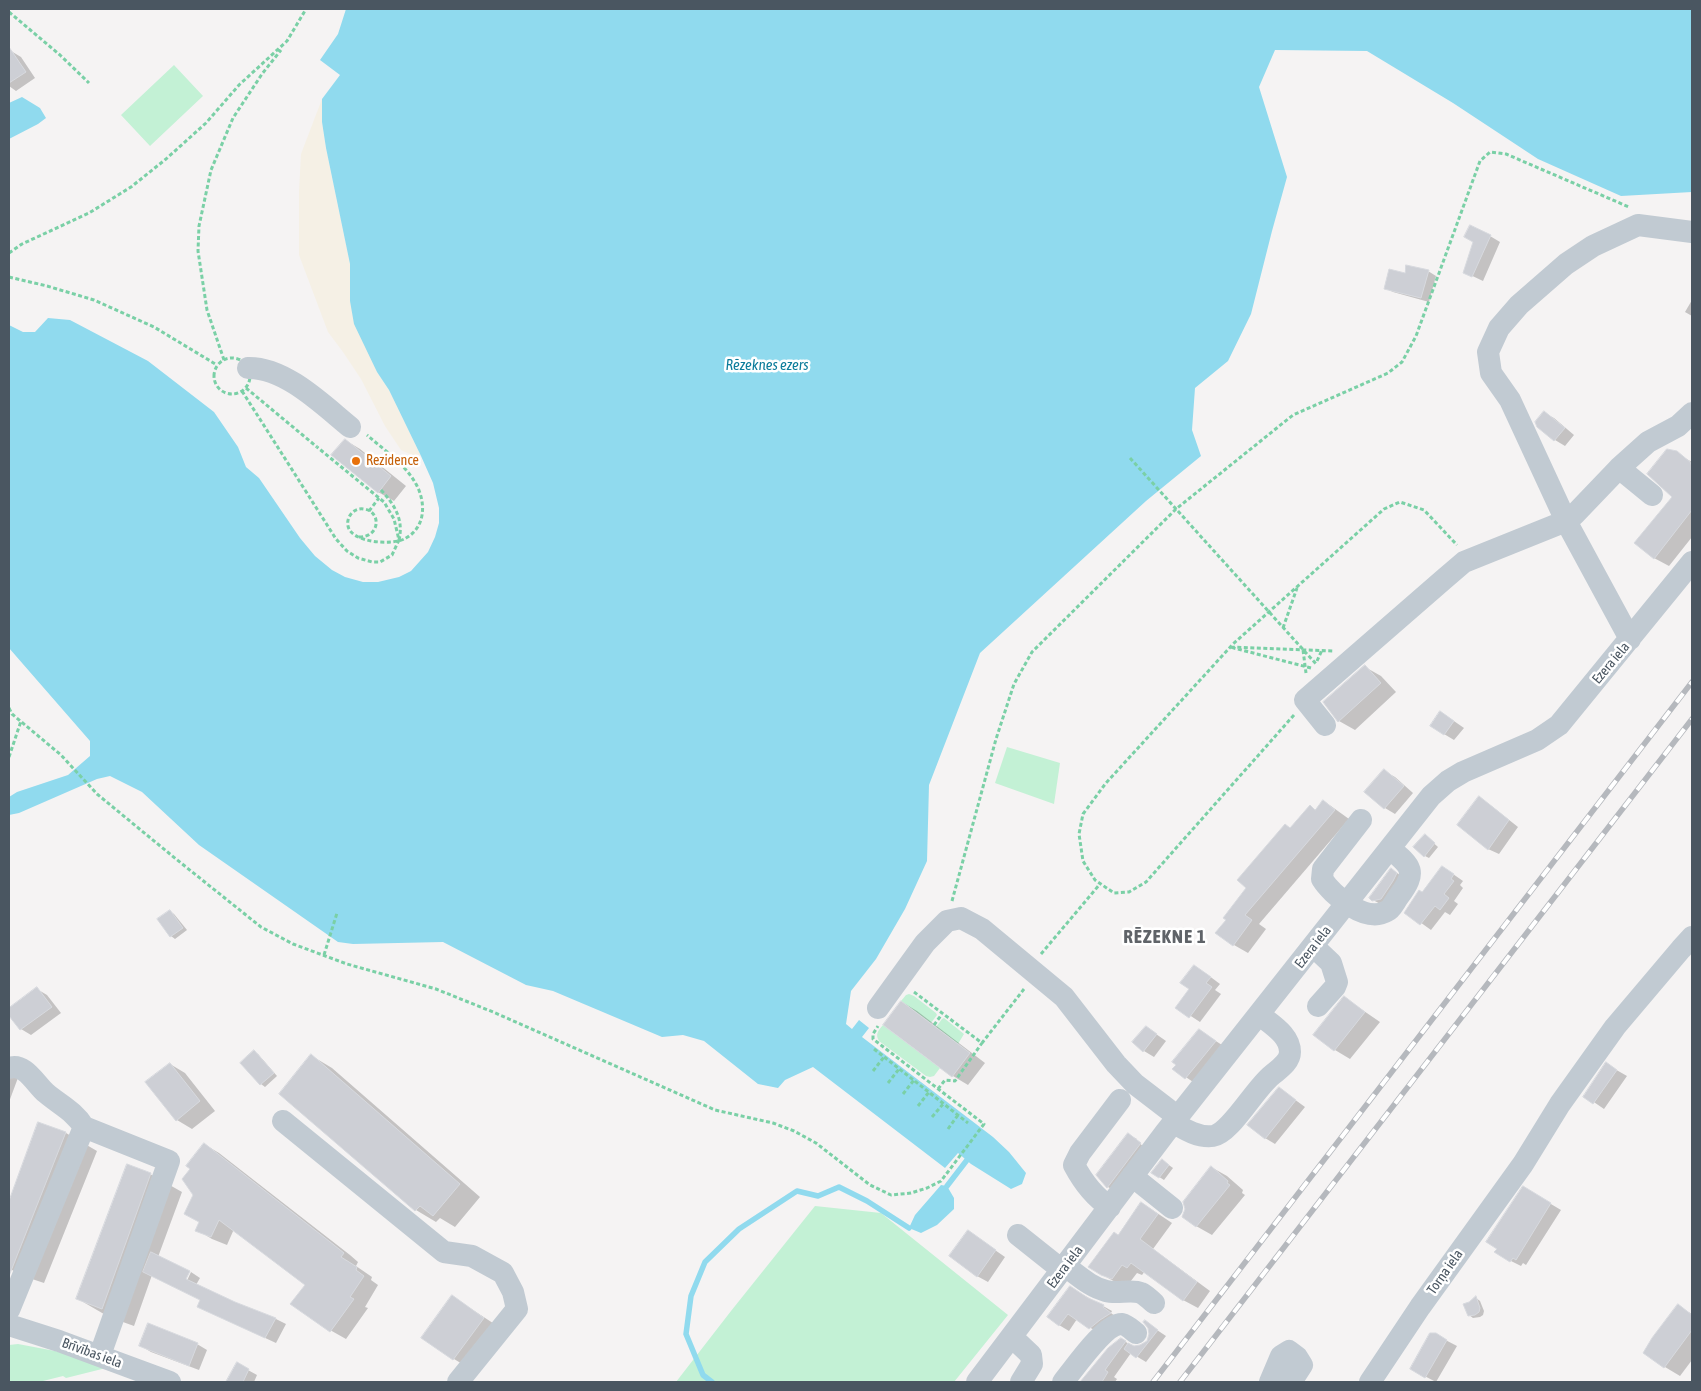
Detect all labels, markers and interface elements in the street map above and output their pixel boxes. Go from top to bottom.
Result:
water label: Rēzeknes ezers [726,356,808,374]
place label: Rezidence [366,453,419,469]
marker: Rezidence [350,455,362,467]
street label: Ezera iela [1589,639,1633,687]
street label: Ezera iela [1291,922,1335,972]
district label: RĒZEKNE 1 [1122,926,1208,948]
street label: Ezera iela [1043,1242,1087,1292]
street label: Torņa iela [1423,1246,1467,1298]
street label: Brīvības iela [60,1334,124,1372]

